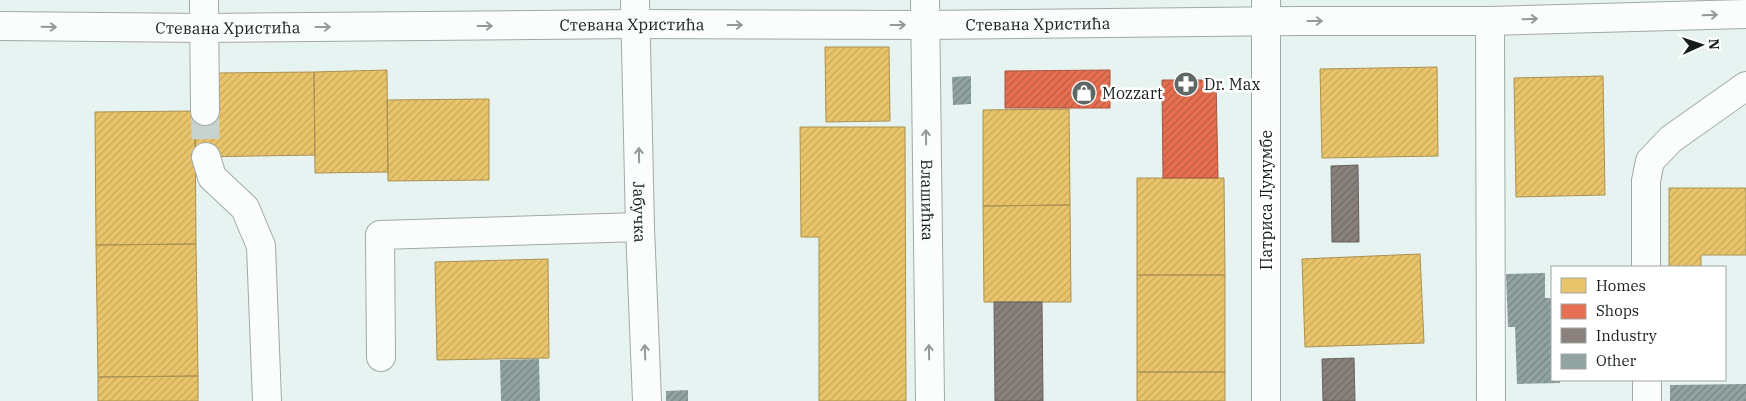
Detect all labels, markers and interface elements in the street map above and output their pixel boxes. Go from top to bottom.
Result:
one-way arrow [1701,10,1717,19]
street label: Стевана Христића [965,13,1111,35]
street label: Стевана Христића [559,14,705,35]
one-way arrow [1521,15,1537,24]
one-way arrow [1306,16,1322,26]
street label: Стевана Христића [155,17,301,38]
one-way arrow [726,20,743,30]
one-way arrow [889,20,905,30]
north arrow [1676,20,1726,70]
one-way arrow [476,21,493,31]
one-way arrow [40,22,56,32]
one-way arrow [314,22,330,32]
text: N [1705,38,1723,50]
pharmacy icon: Dr. Max [1173,71,1199,97]
place label: Dr. Max [1204,74,1260,94]
shop icon: Mozzart [1071,80,1097,106]
place label: Mozzart [1102,83,1163,103]
one-way arrow [921,130,931,146]
street label: Патриса Лумумбе [1256,130,1276,270]
one-way arrow [634,147,643,163]
street label: Влашићка [917,159,938,241]
street label: Јабучка [629,181,651,243]
legend [1551,266,1726,381]
text: Homes [1596,276,1646,295]
text: Shops [1596,301,1639,320]
text: Industry [1596,326,1657,345]
one-way arrow [641,345,650,361]
one-way arrow [924,345,934,361]
text: Other [1596,351,1636,370]

